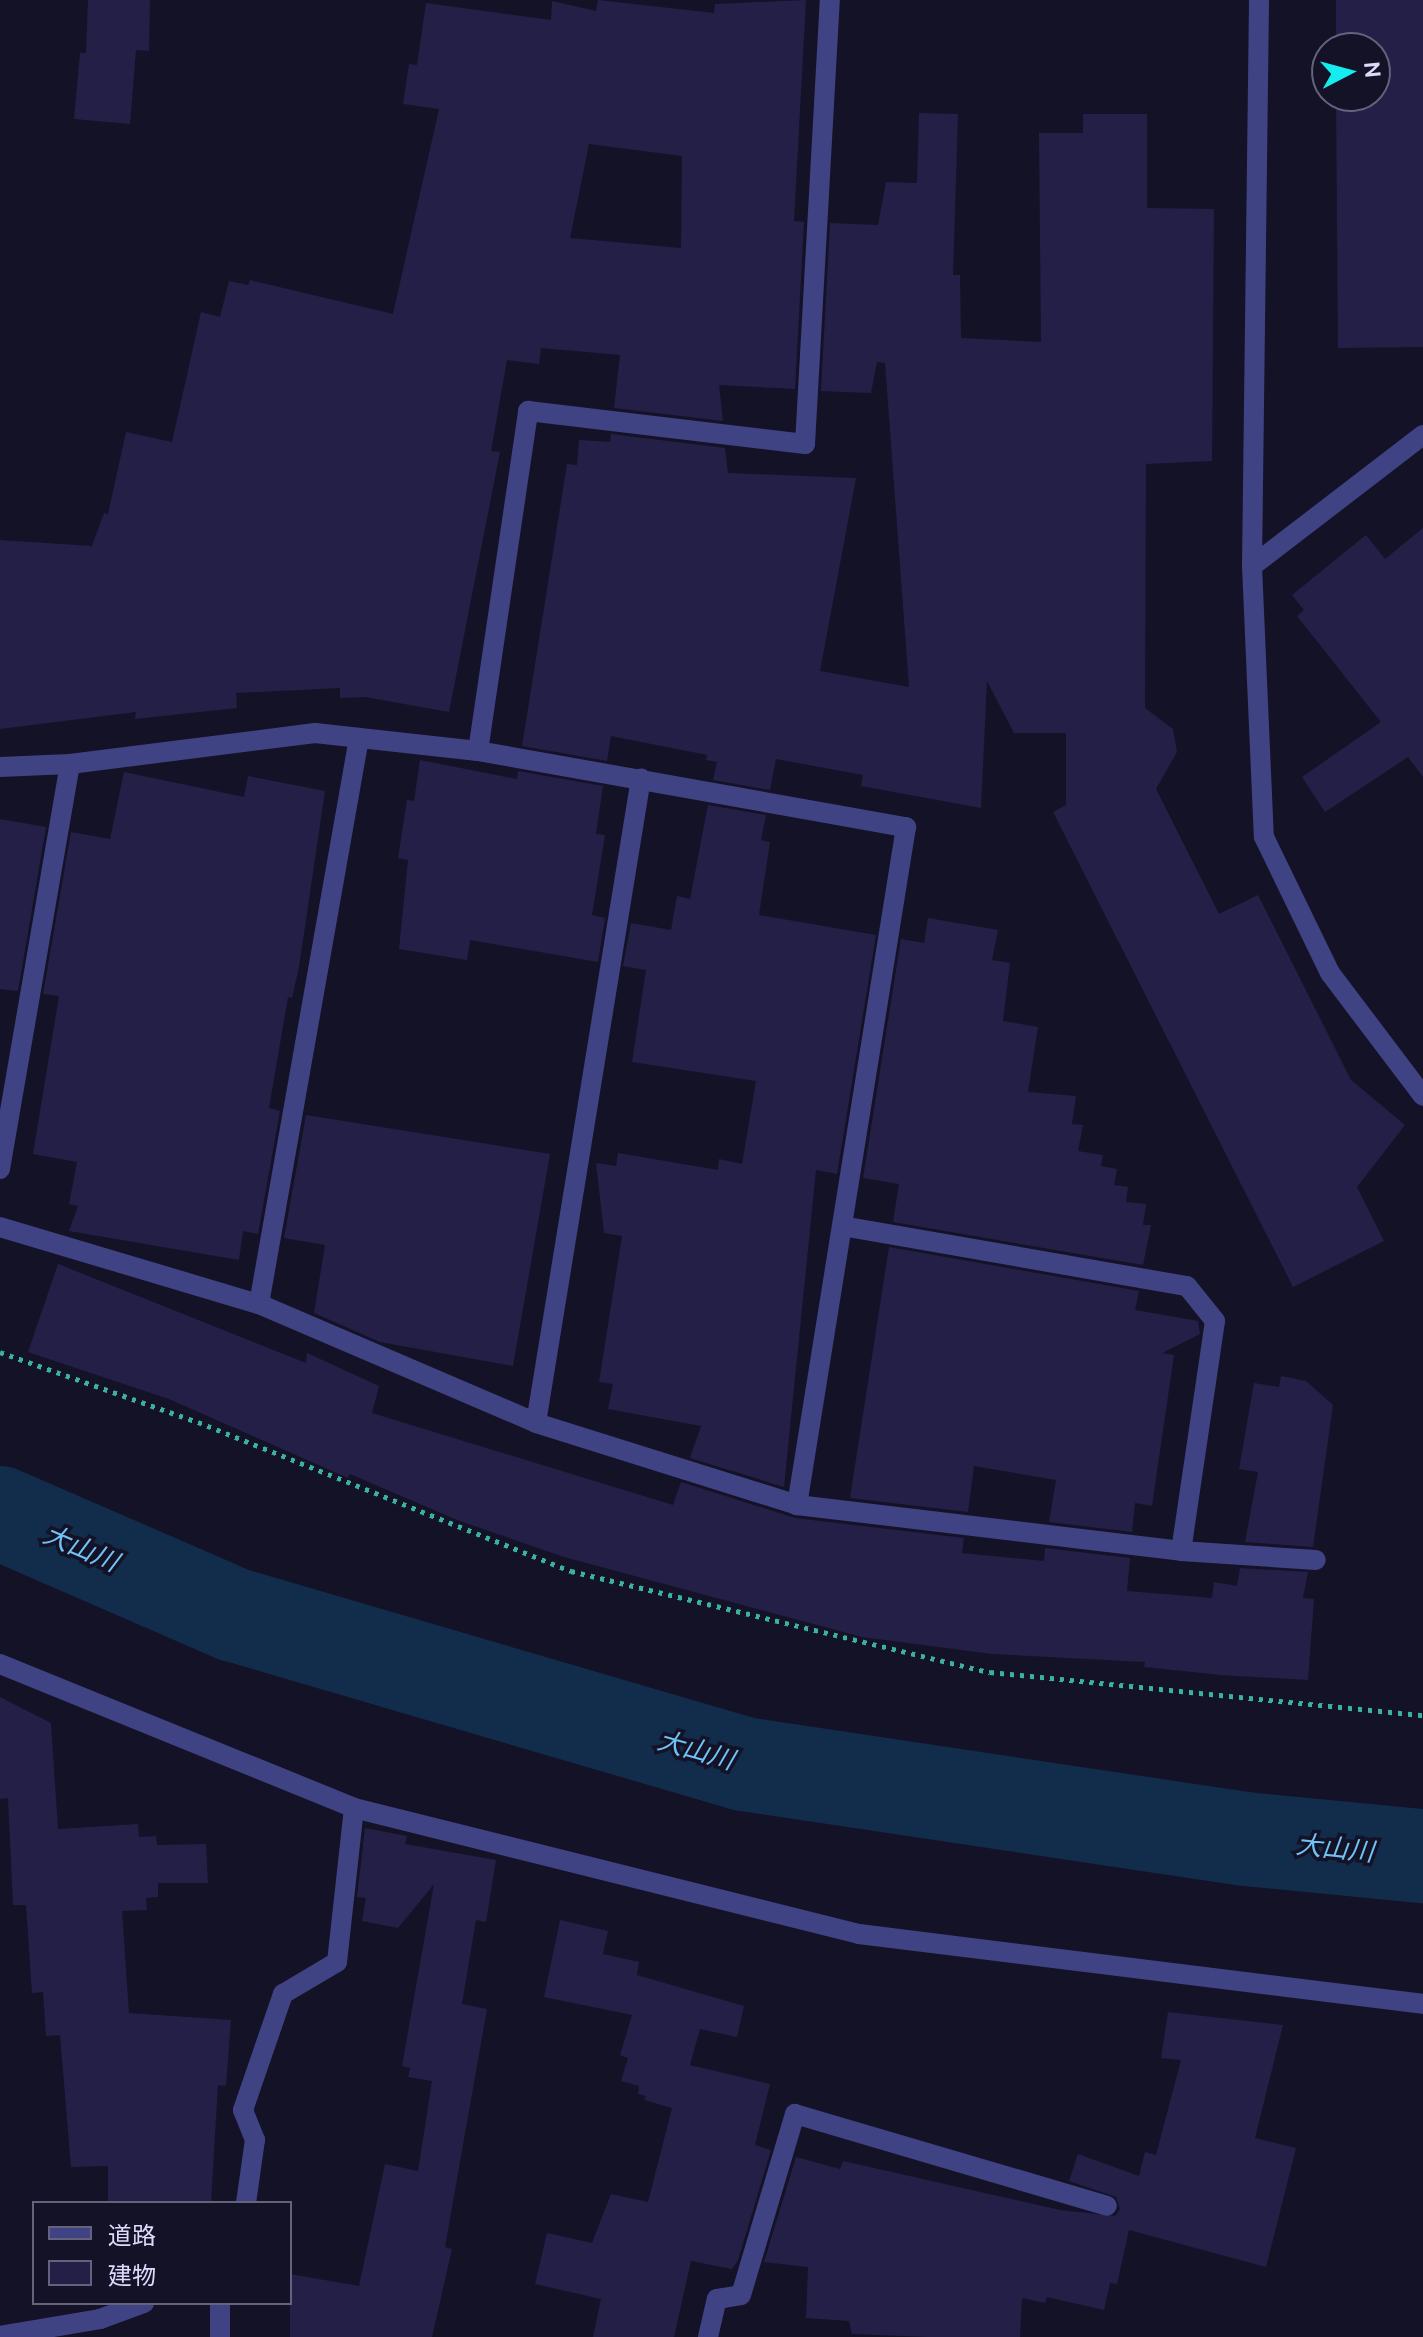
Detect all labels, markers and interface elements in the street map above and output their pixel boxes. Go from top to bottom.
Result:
north arrow [1311,32,1391,112]
text: N [1360,60,1387,79]
water label: 大山川 [39,1518,123,1578]
water label: 大山川 [654,1724,738,1776]
water label: 大山川 [1295,1828,1375,1868]
legend [32,2201,292,2305]
text: 道路 [108,2222,156,2249]
text: 建物 [108,2262,156,2289]

